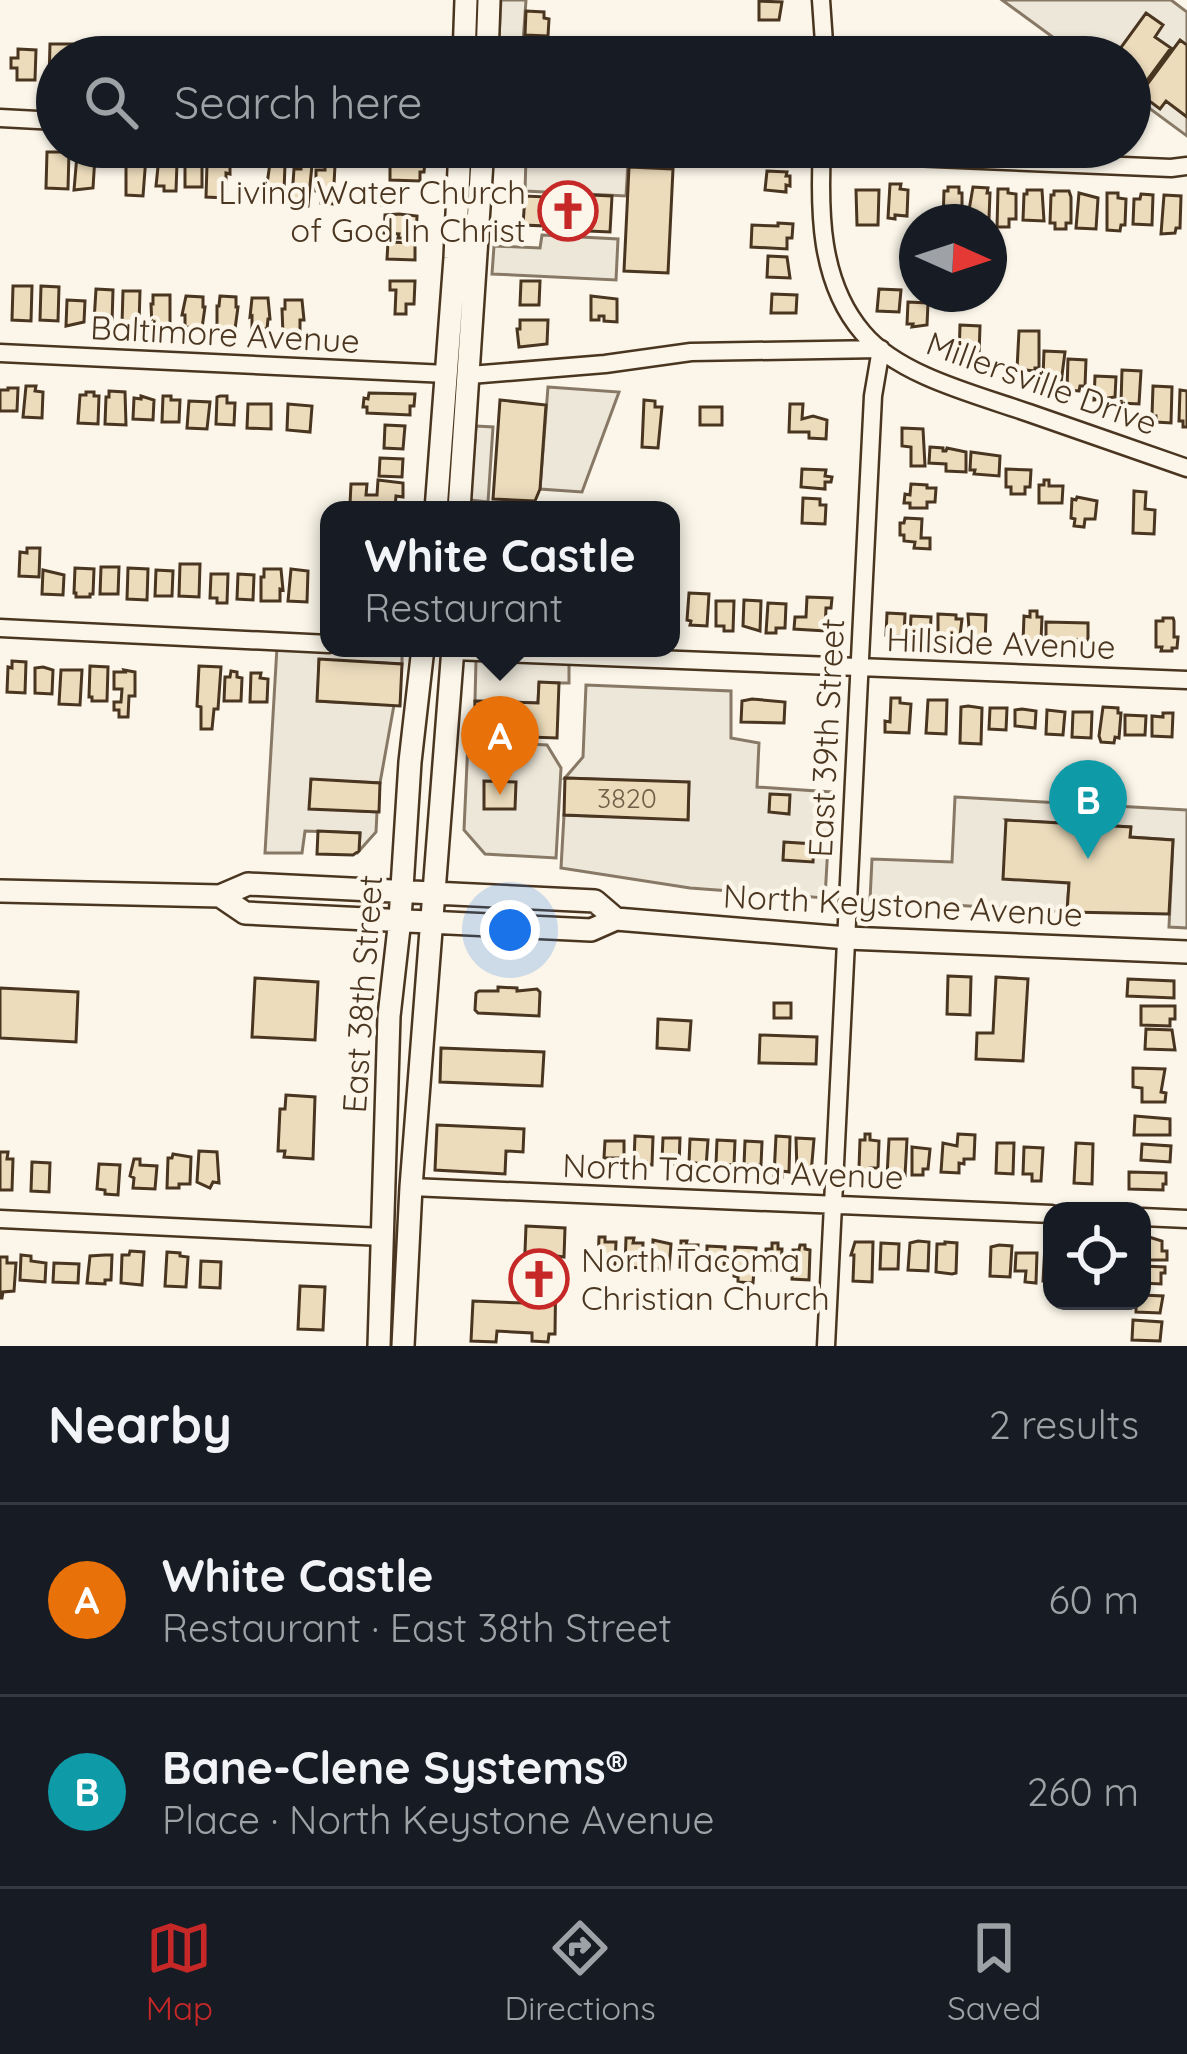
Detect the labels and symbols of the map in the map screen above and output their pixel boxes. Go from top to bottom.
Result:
place label: Living Water Church of God In Christ [218,171,526,250]
church icon: Living Water Church of God In Christ [537,180,599,242]
north arrow [899,204,1007,312]
street label: Baltimore Avenue [89,306,361,361]
street label: Millersville Drive [921,322,1163,443]
street label: East 39th Street [799,617,852,859]
street label: Hillside Avenue [886,618,1116,667]
pin: A [461,696,539,795]
pin: B [1049,760,1127,859]
house number: 3820 [597,781,657,815]
street label: East 38th Street [333,873,390,1114]
street label: North Keystone Avenue [722,875,1084,934]
your location [480,900,540,960]
street label: North Tacoma Avenue [562,1144,904,1197]
place label: North Tacoma Christian Church [581,1239,830,1318]
church icon: North Tacoma Christian Church [508,1248,570,1310]

